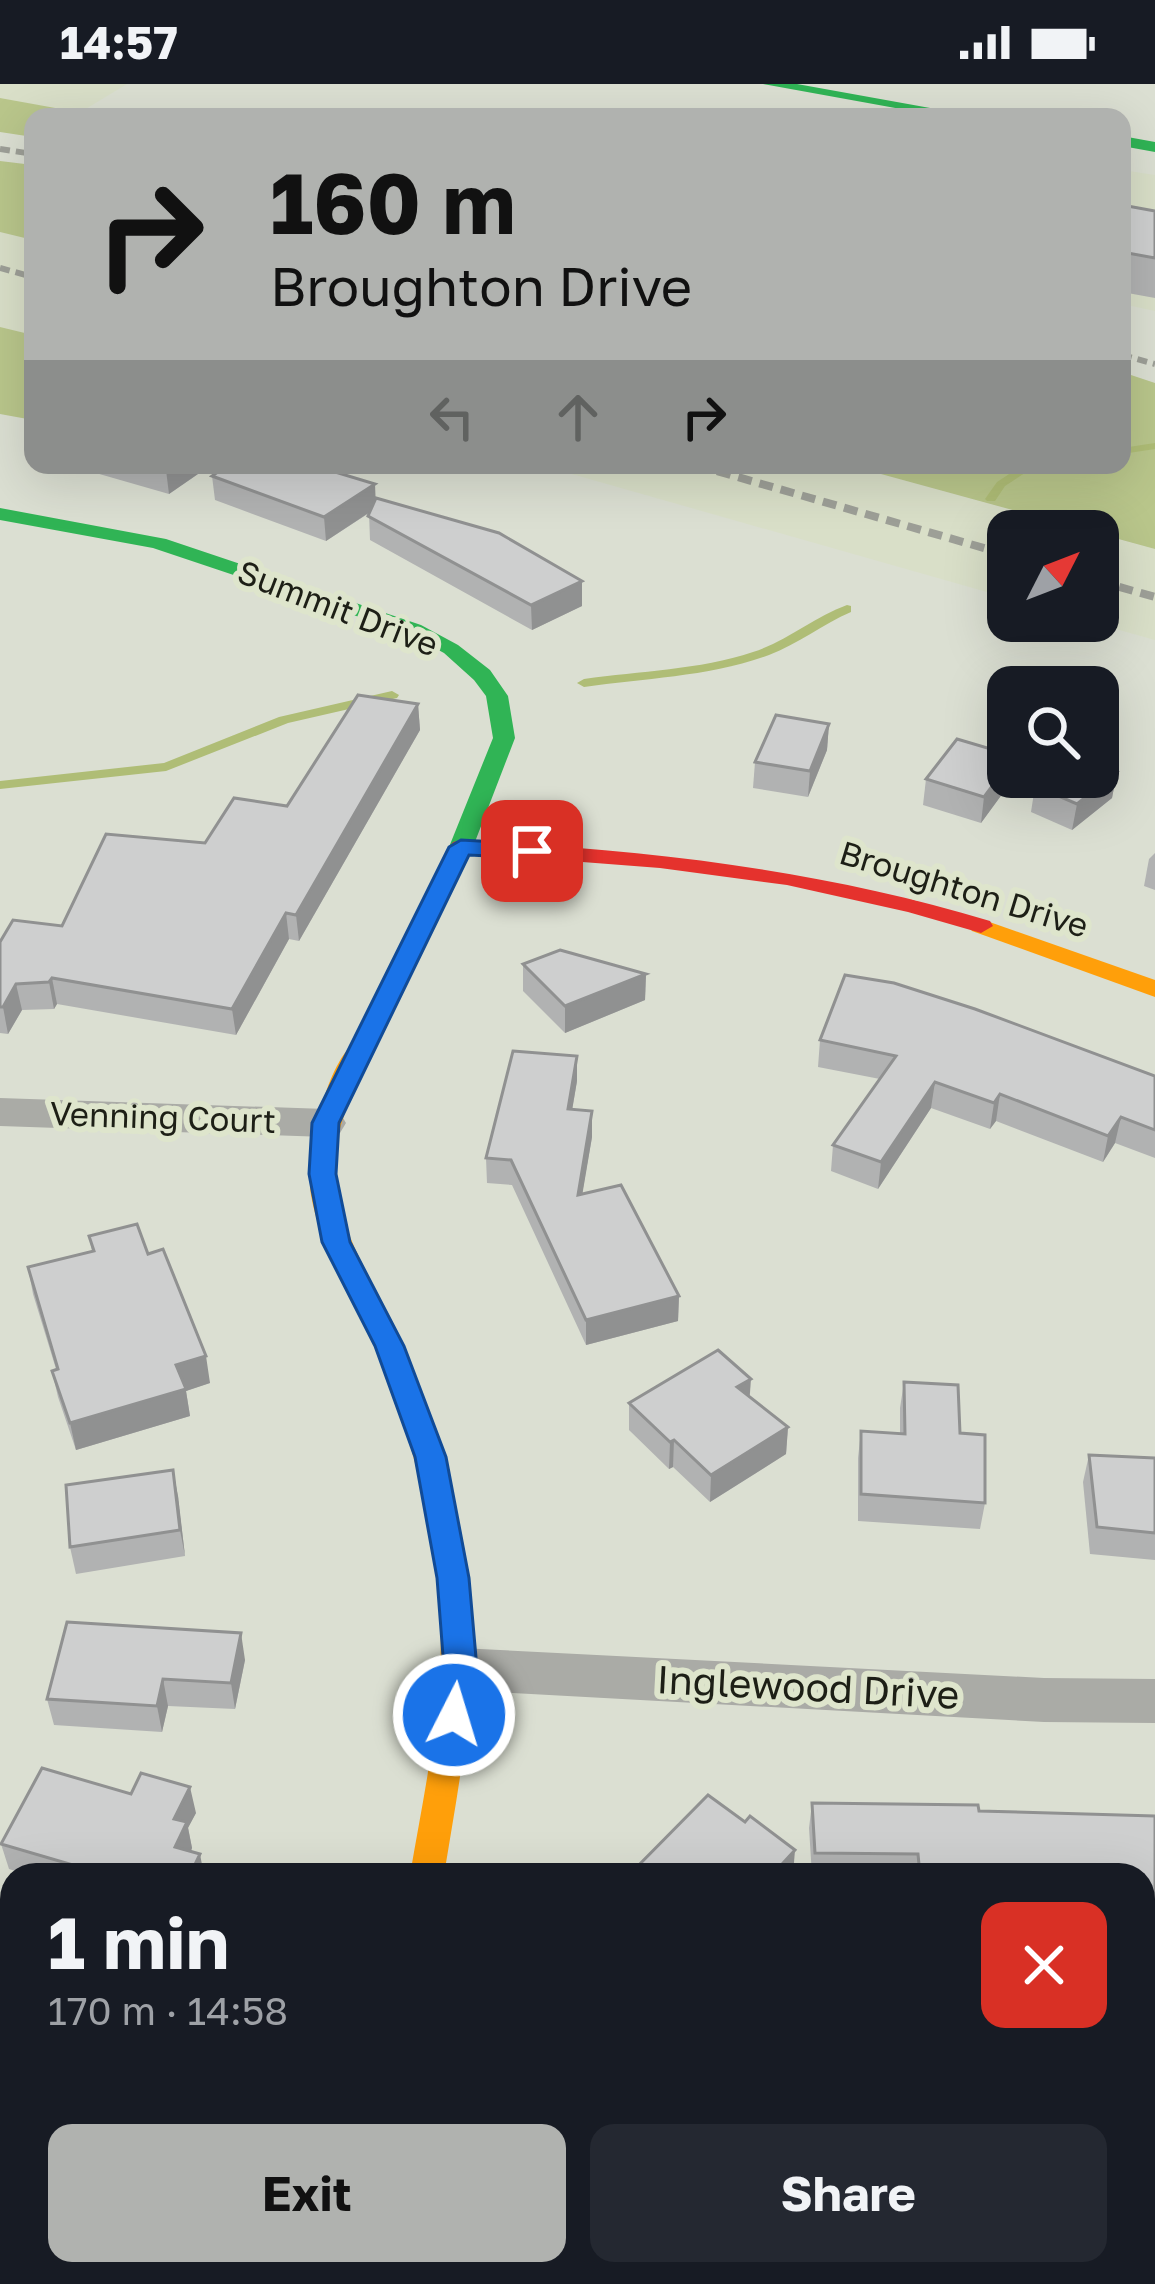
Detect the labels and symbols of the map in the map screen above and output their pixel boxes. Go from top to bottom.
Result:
north arrow [987,510,1119,642]
street label: Summit Drive [232,551,444,664]
pin [481,800,583,902]
street label: Broughton Drive [835,832,1093,945]
street label: Venning Court [49,1093,277,1140]
position arrow [391,1652,517,1778]
street label: Inglewood Drive [656,1655,961,1718]

